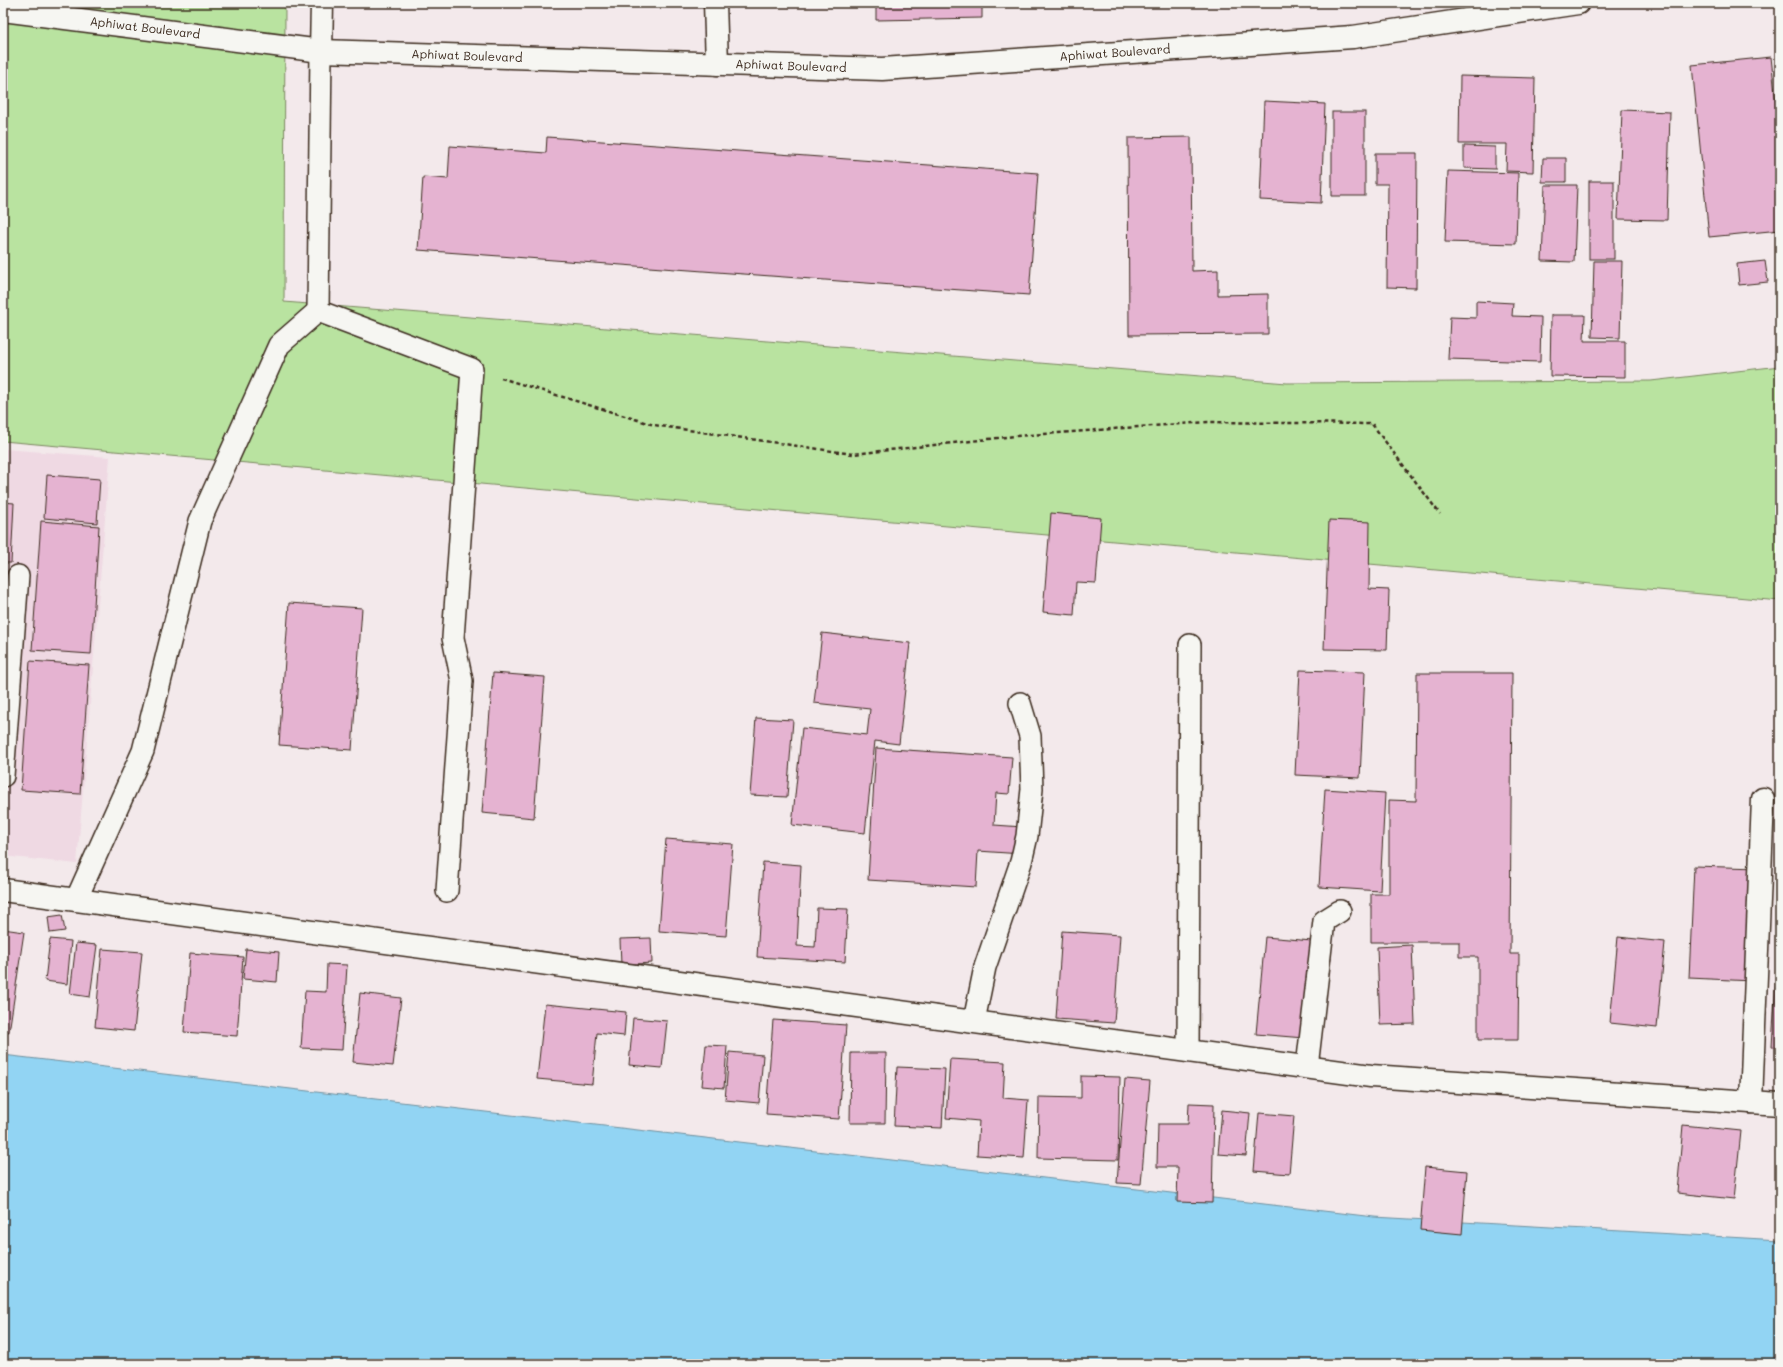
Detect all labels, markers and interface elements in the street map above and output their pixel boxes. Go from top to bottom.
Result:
street label: Aphiwat Boulevard [89,12,202,42]
street label: Aphiwat Boulevard [1059,40,1171,64]
street label: Aphiwat Boulevard [411,45,523,65]
street label: Aphiwat Boulevard [735,55,847,75]

